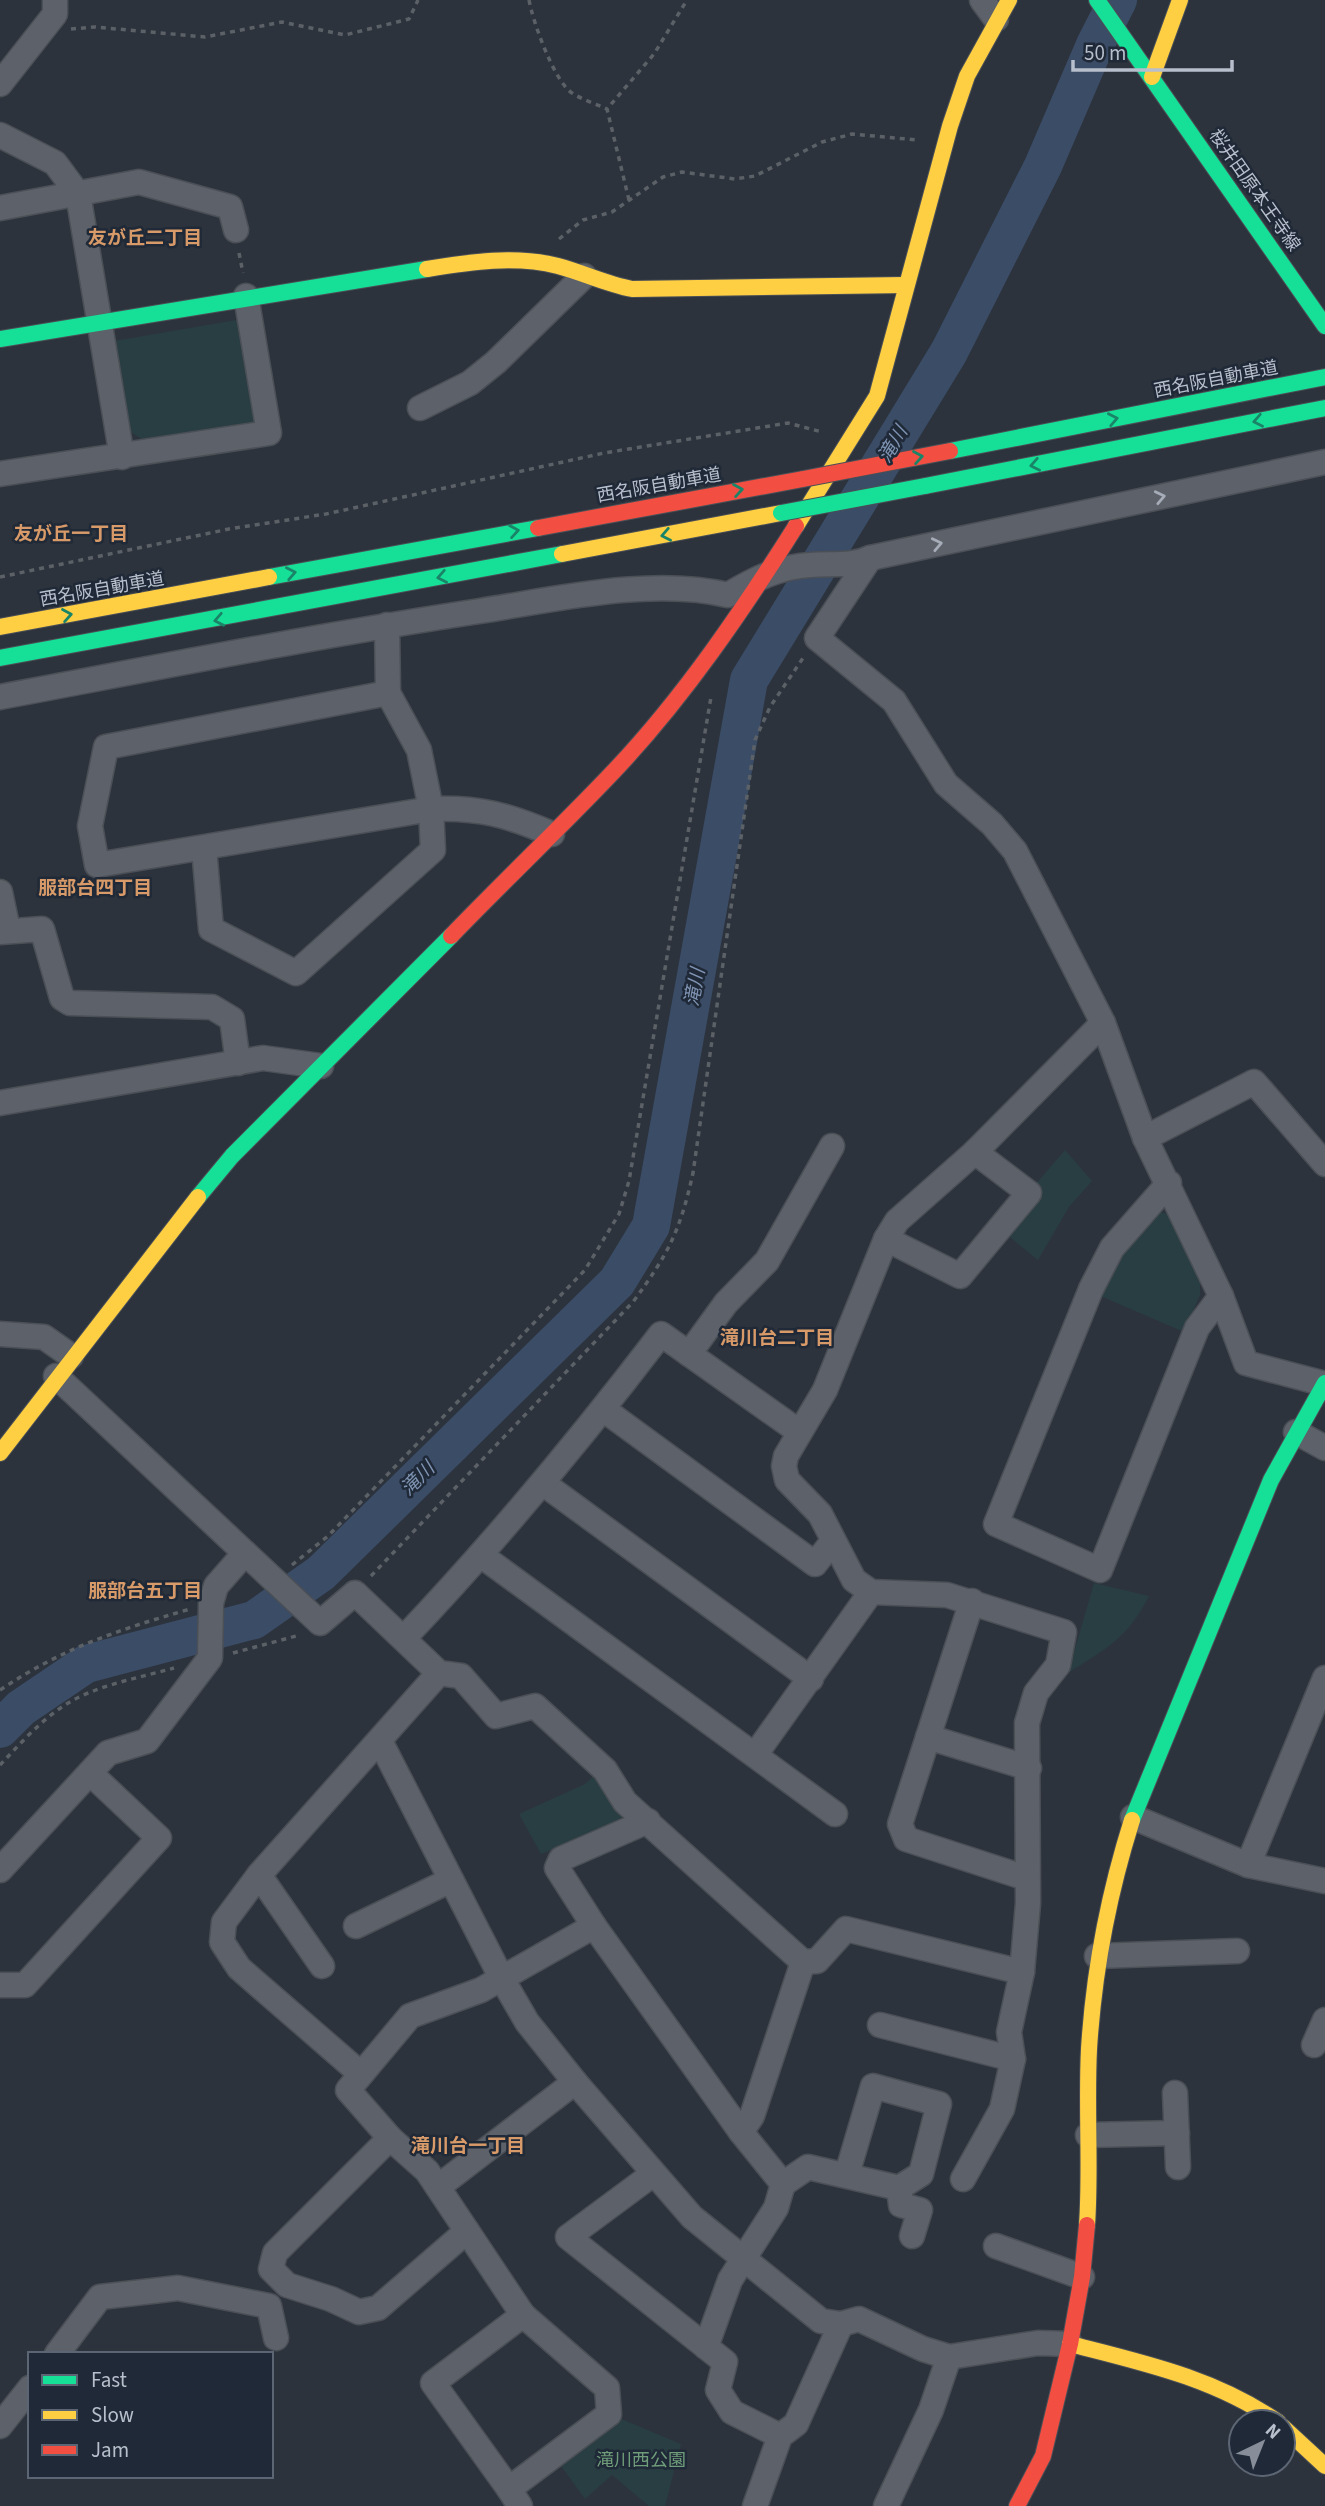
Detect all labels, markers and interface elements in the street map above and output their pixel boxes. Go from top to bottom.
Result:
scale bar [1073,28,1232,72]
text: 50 m [1084,38,1126,68]
street label: 桜井田原本王寺線 [1203,124,1306,256]
district label: 友が丘二丁目 [88,225,202,252]
street label: 西名阪自動車道 [1152,355,1280,404]
one-way arrow [1107,413,1119,428]
one-way arrow [1252,413,1264,428]
water label: 滝川 [872,420,916,468]
one-way arrow [912,451,924,466]
one-way arrow [1029,456,1041,471]
street label: 西名阪自動車道 [595,462,723,509]
one-way arrow [732,483,744,498]
one-way arrow [1154,490,1166,505]
district label: 友が丘一丁目 [14,521,128,548]
one-way arrow [508,524,520,539]
one-way arrow [660,527,672,542]
one-way arrow [931,537,943,552]
street label: 西名阪自動車道 [38,566,166,613]
one-way arrow [285,567,297,582]
one-way arrow [436,569,448,584]
one-way arrow [61,608,73,623]
one-way arrow [213,612,225,627]
district label: 服部台四丁目 [38,875,152,902]
water label: 滝川 [679,964,712,1008]
district label: 滝川台二丁目 [720,1325,834,1352]
water label: 滝川 [395,1455,442,1502]
district label: 服部台五丁目 [88,1578,202,1605]
district label: 滝川台一丁目 [411,2133,525,2160]
legend [28,2352,273,2478]
text: Fast [91,2365,127,2395]
text: Slow [91,2400,134,2430]
north arrow [1227,2408,1297,2478]
text: N [1259,2417,1286,2446]
text: Jam [91,2435,129,2465]
park label: 滝川西公園 [596,2448,686,2473]

